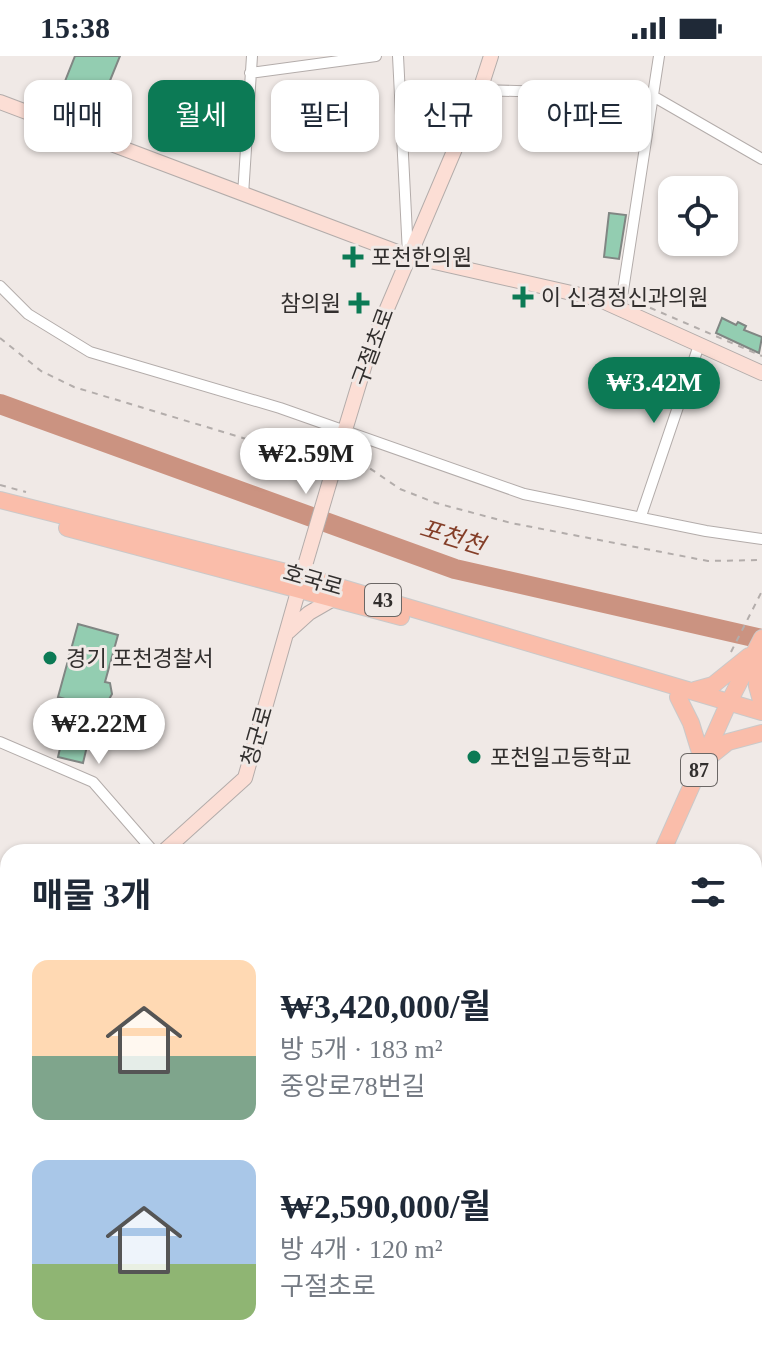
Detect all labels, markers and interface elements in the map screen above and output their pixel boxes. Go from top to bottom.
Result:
text: 15:38 [40,11,110,44]
chip: 매매 [24,80,132,152]
chip: 월세 [148,80,255,152]
chip: 필터 [271,80,379,152]
chip: 신규 [395,80,502,152]
chip: 아파트 [518,80,651,152]
map controls [658,176,738,256]
button: locate [658,176,738,256]
place label: 포천한의원 [371,245,472,270]
marker: 포천한의원 [342,246,364,268]
place label: 이 신경정신과의원 [541,285,708,310]
marker: 이 신경정신과의원 [512,286,534,308]
place label: 참의원 [280,291,341,316]
marker: 참의원 [348,292,370,314]
street label: 구절초로 [347,305,399,389]
pin: ₩3.42M [589,357,719,425]
text: ₩3.42M [606,368,702,397]
pin: ₩2.59M [241,428,371,496]
text: ₩2.59M [258,439,354,468]
water label: 포천천 [417,515,490,560]
street label: 호국로 [280,560,346,600]
road number: 43 [365,584,401,616]
place label: 경기 포천경찰서 [66,646,213,671]
marker: 경기 포천경찰서 [41,649,59,667]
pin: ₩2.22M [34,698,164,766]
street label: 청군로 [237,703,277,769]
text: ₩2.22M [51,709,147,738]
place label: 포천일고등학교 [490,745,632,770]
marker: 포천일고등학교 [465,748,483,766]
road number: 87 [681,754,717,786]
icon: filters [686,870,730,914]
text: 매물 3개 [32,877,151,914]
text: ₩3,420,000/월 [280,988,491,1025]
icon: home [96,992,192,1088]
text: 방 5개 · 183 m² [280,1035,443,1064]
text: 중앙로78번길 [280,1072,426,1101]
text: ₩2,590,000/월 [280,1188,491,1225]
icon: home [96,1192,192,1288]
text: 방 4개 · 120 m² [280,1235,443,1264]
text: 구절초로 [280,1272,376,1301]

